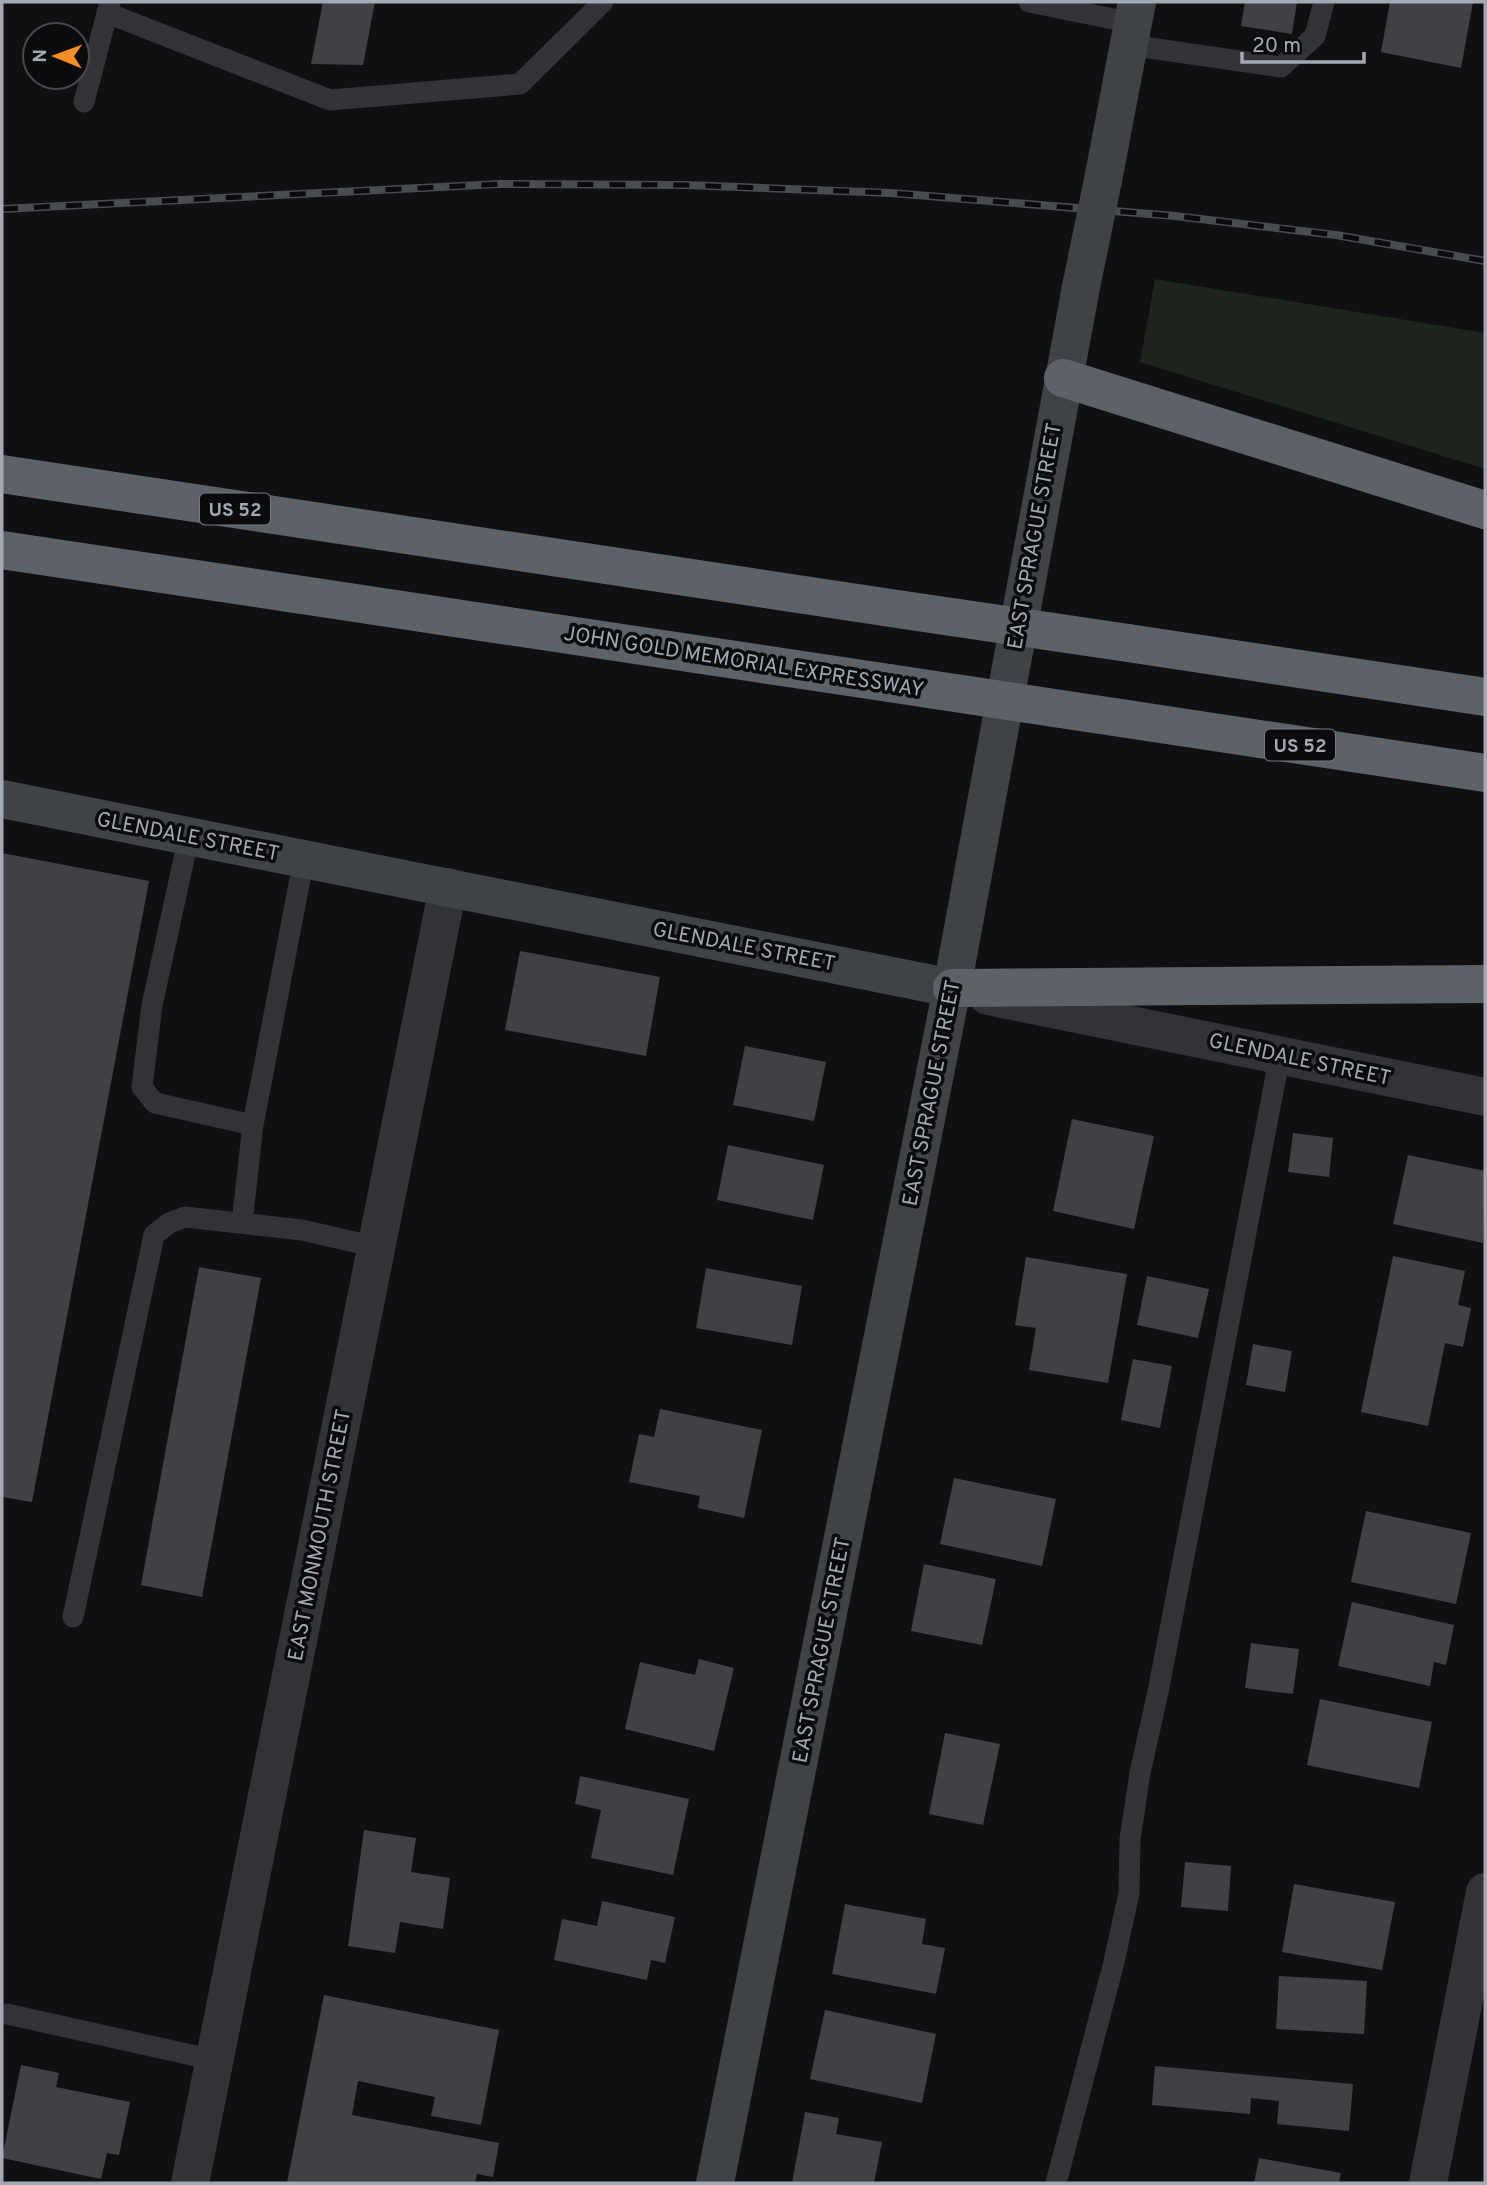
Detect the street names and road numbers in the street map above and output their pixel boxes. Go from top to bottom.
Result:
street label: EAST SPRAGUE STREET [1002,421,1069,652]
road number: US 52 [200,494,270,524]
street label: JOHN GOLD MEMORIAL EXPRESSWAY [562,621,926,704]
road number: US 52 [1265,730,1335,760]
street label: GLENDALE STREET [94,807,281,868]
street label: GLENDALE STREET [650,917,837,978]
street label: EAST SPRAGUE STREET [897,978,968,1209]
street label: GLENDALE STREET [1206,1028,1393,1093]
street label: EAST MONMOUTH STREET [283,1407,358,1663]
street label: EAST SPRAGUE STREET [787,1535,858,1766]

